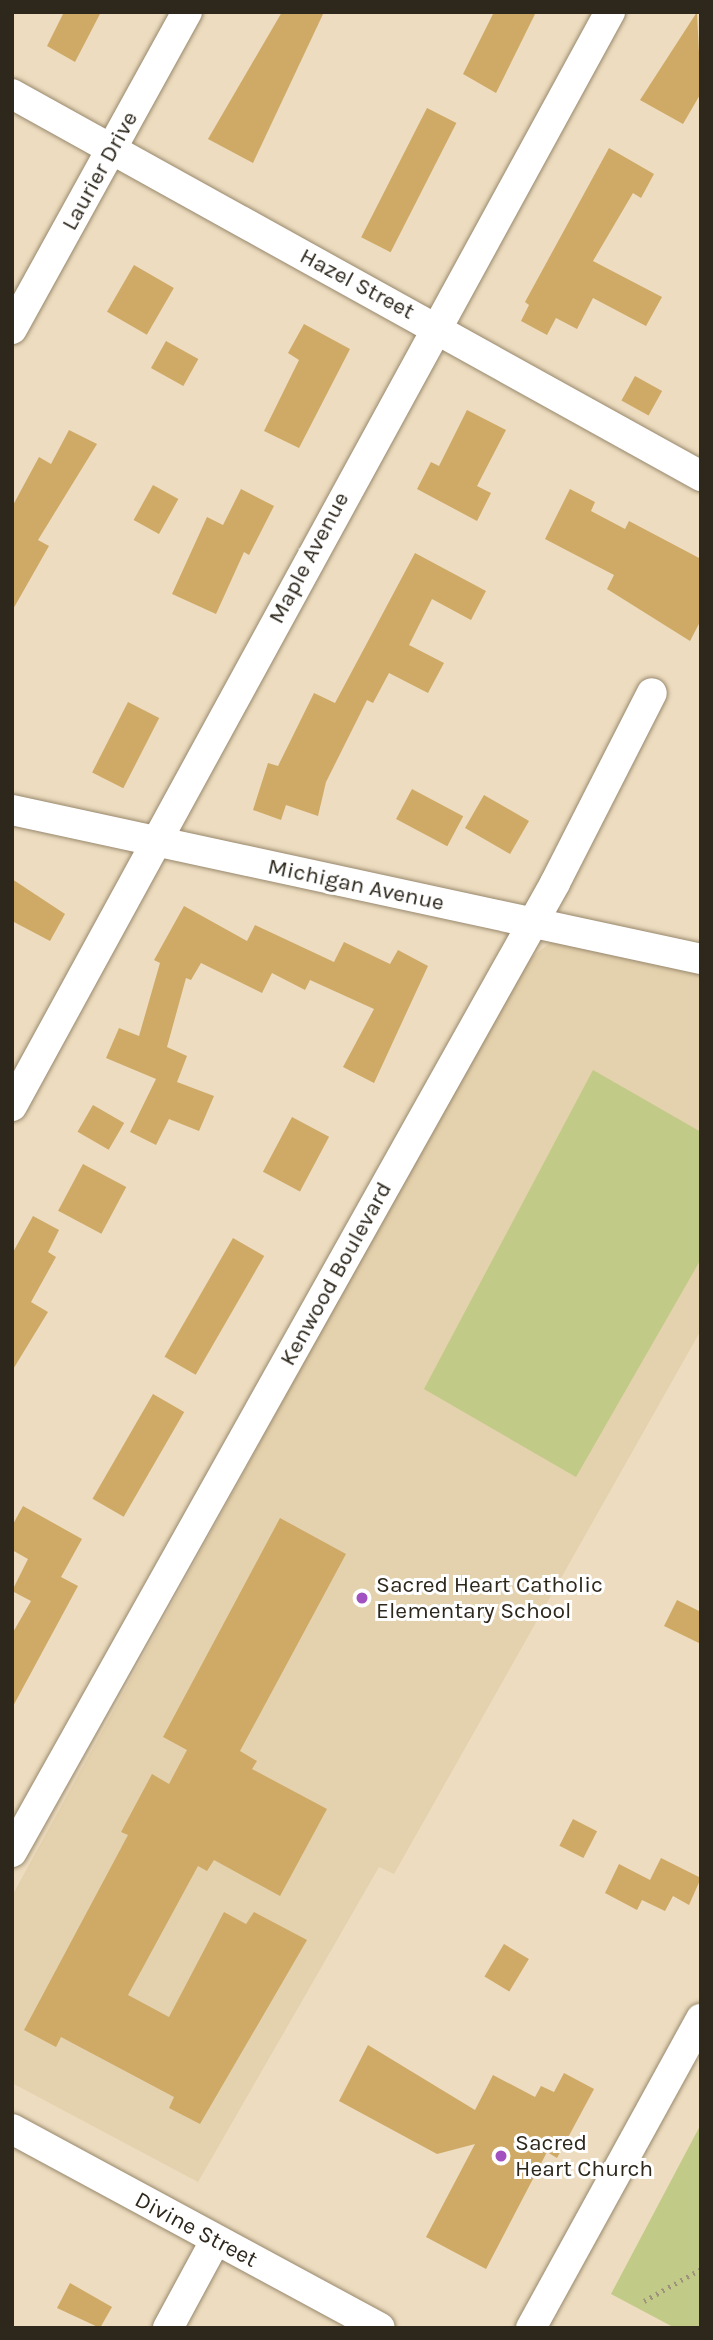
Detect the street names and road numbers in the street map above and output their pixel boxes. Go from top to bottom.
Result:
street label: Laurier Drive [56,107,144,235]
street label: Hazel Street [295,242,419,326]
street label: Maple Avenue [263,488,355,628]
street label: Michigan Avenue [265,853,447,917]
street label: Kenwood Boulevard [274,1177,398,1371]
street label: Divine Street [130,2186,262,2274]

